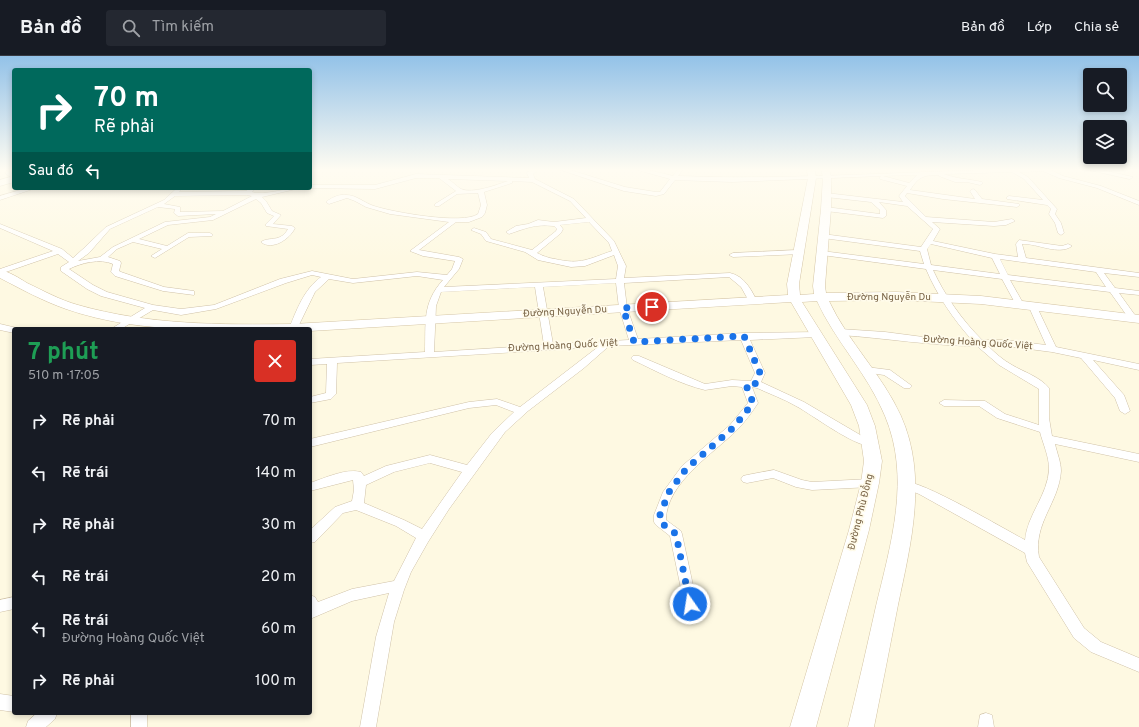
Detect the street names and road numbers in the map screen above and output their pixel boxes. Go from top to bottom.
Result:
street label: Đường Nguyễn Du [847,291,931,304]
street label: Đường Nguyễn Du [523,303,607,321]
street label: Đường Hoàng Quốc Việt [923,333,1033,353]
street label: Đường Hoàng Quốc Việt [508,337,618,355]
street label: Đường Phù Đổng [845,473,877,551]

